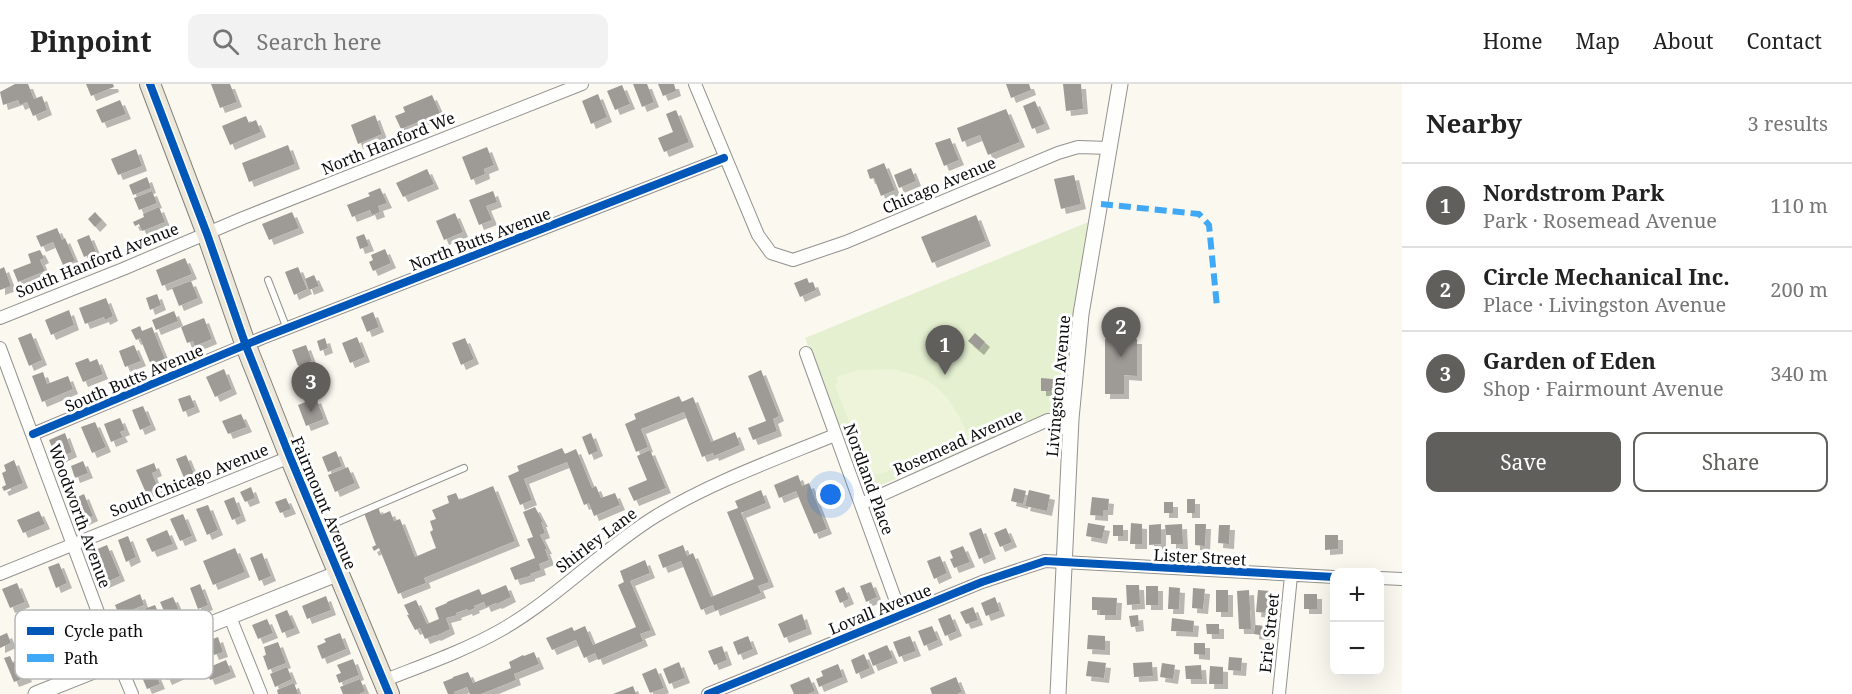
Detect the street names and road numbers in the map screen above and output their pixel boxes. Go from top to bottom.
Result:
street label: North Hanford We [318,106,458,180]
street label: Chicago Avenue [879,151,999,219]
street label: North Butts Avenue [406,202,554,276]
street label: South Hanford Avenue [12,217,182,303]
street label: Livingston Avenue [1041,314,1075,458]
street label: South Butts Avenue [61,339,207,417]
street label: Rosemead Avenue [890,404,1026,480]
street label: Nordland Place [839,420,899,538]
street label: Fairmount Avenue [286,433,362,573]
street label: South Chicago Avenue [106,438,272,522]
street label: Woodworth Avenue [44,441,116,591]
street label: Shirley Lane [551,502,641,578]
street label: Lister Street [1153,544,1247,570]
street label: Lovall Avenue [825,578,935,640]
street label: Erie Street [1254,592,1284,674]

